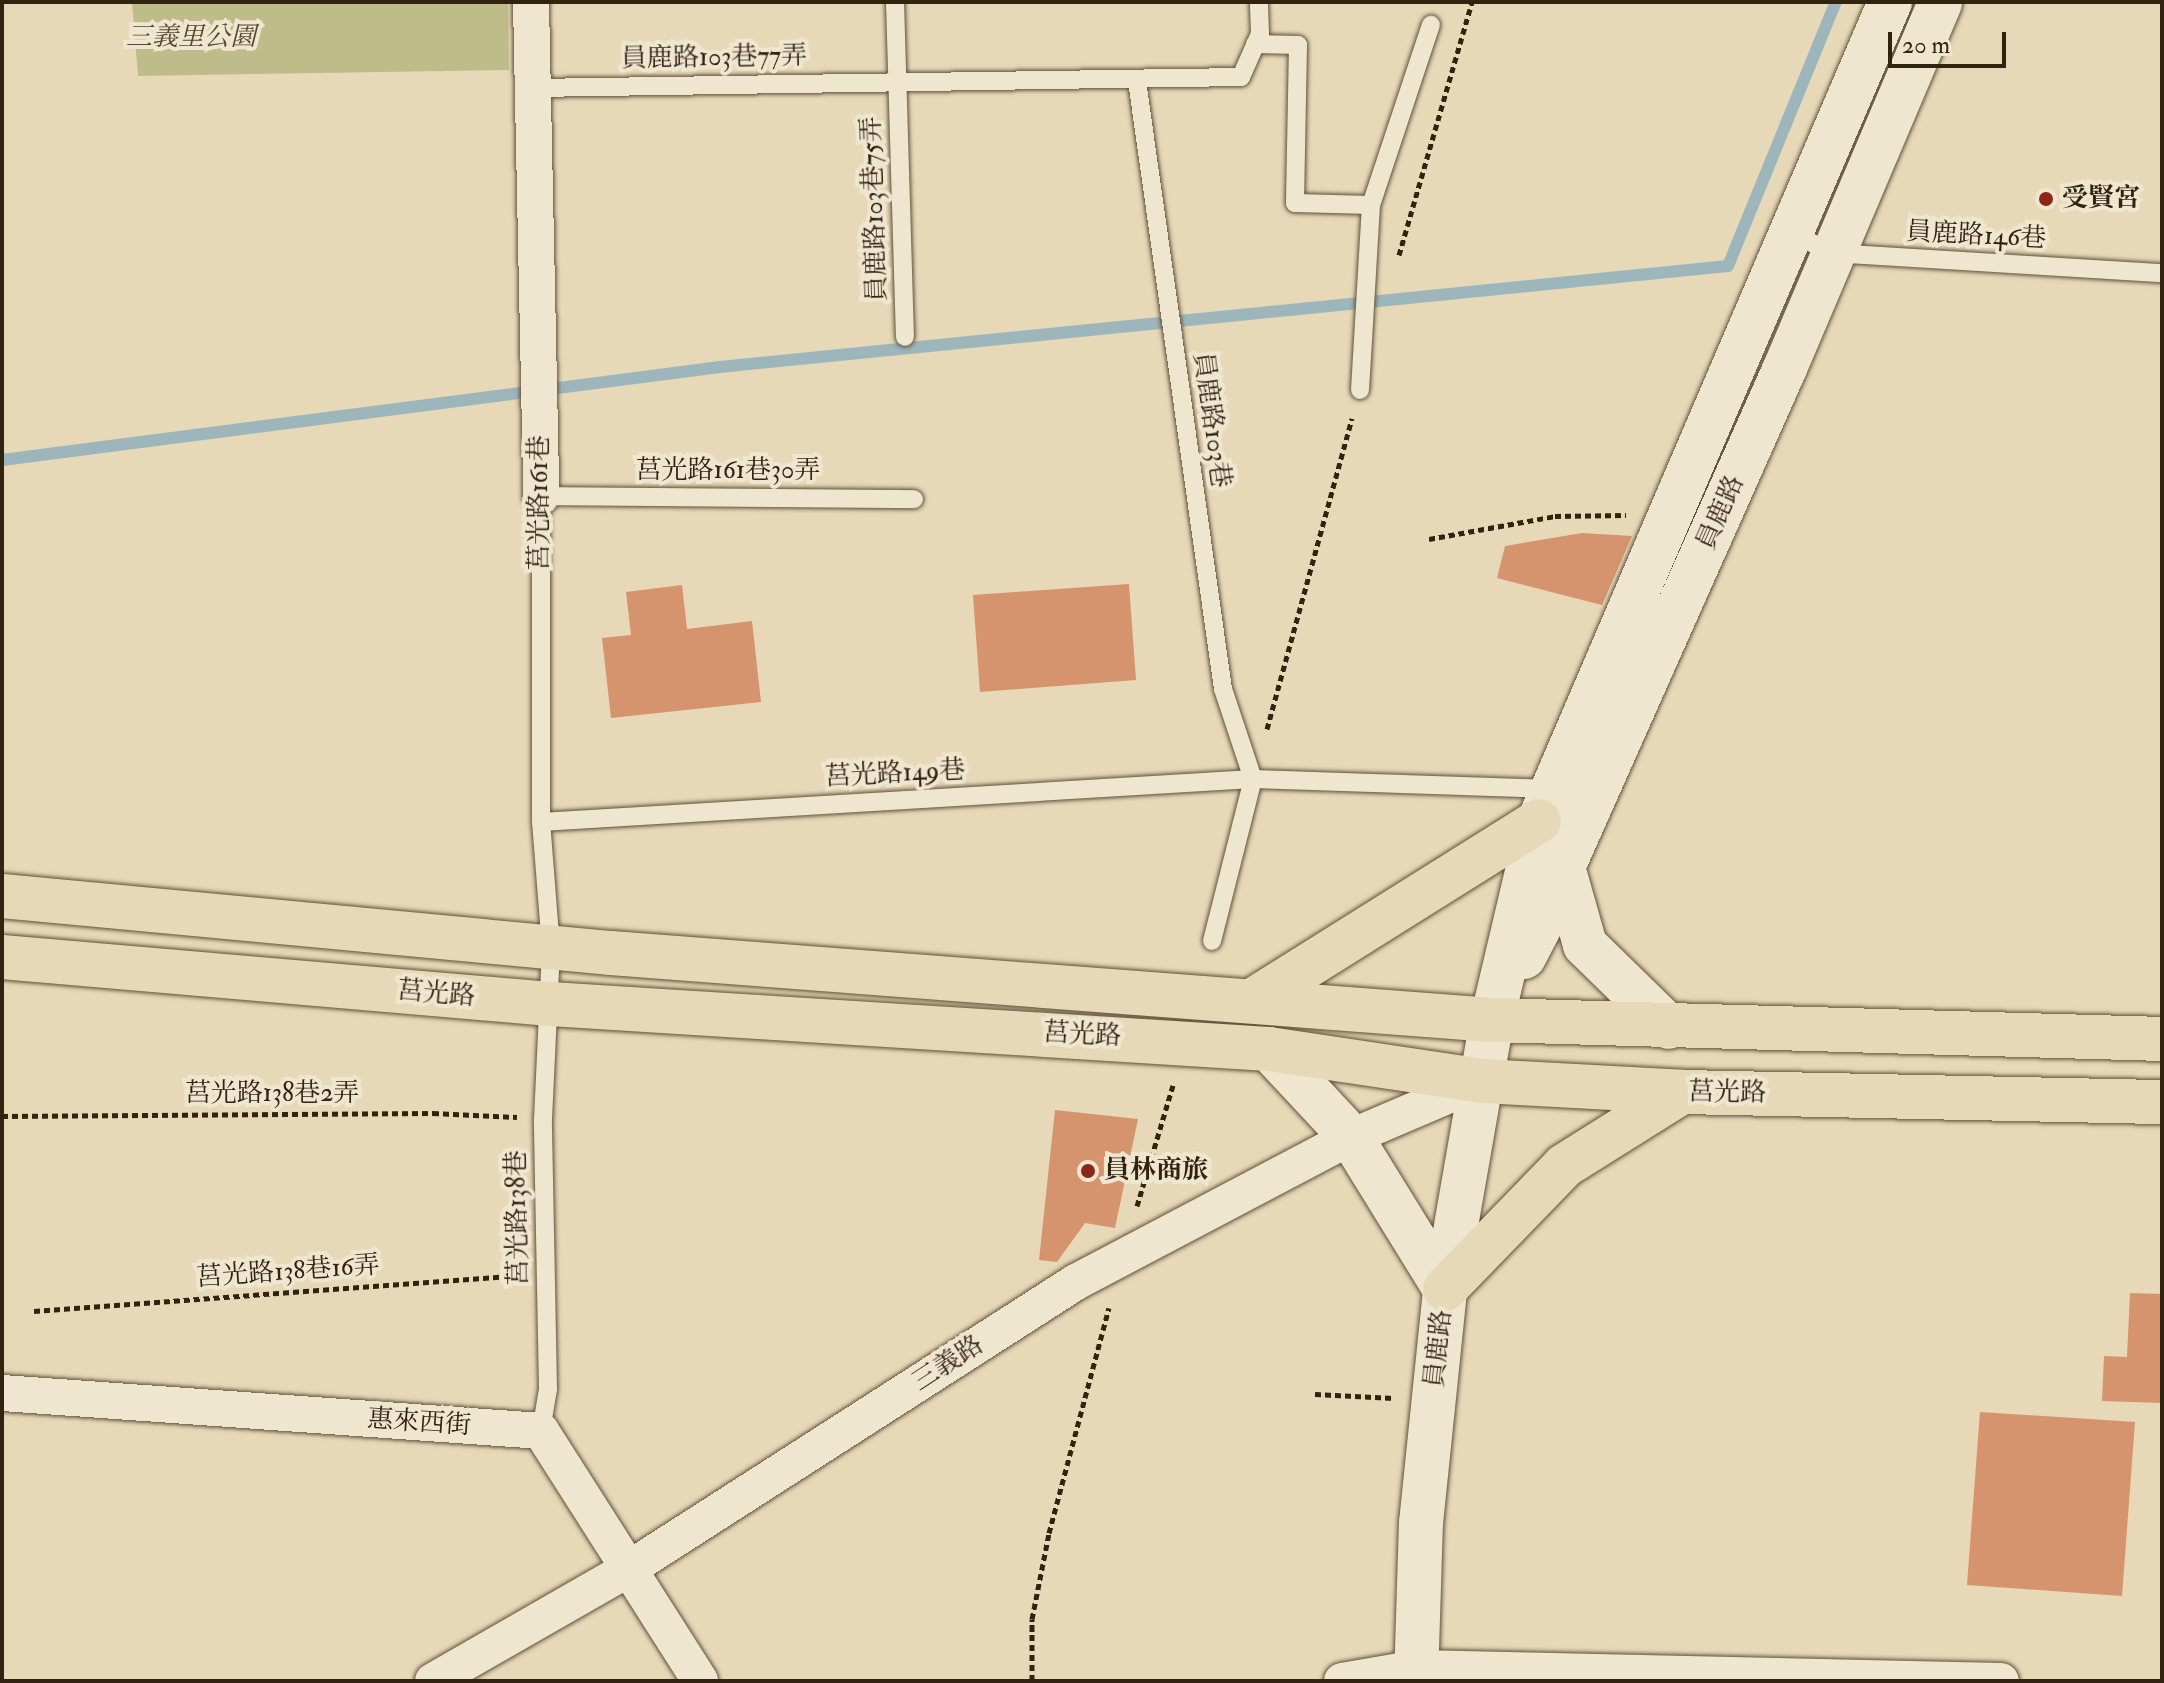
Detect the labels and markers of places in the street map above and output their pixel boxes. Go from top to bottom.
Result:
place label: 受賢宮 [2062,183,2140,215]
marker: 受賢宮 [2037,190,2055,208]
place label: 員林商旅 [1104,1155,1208,1187]
marker: 員林商旅 [1079,1162,1097,1180]

